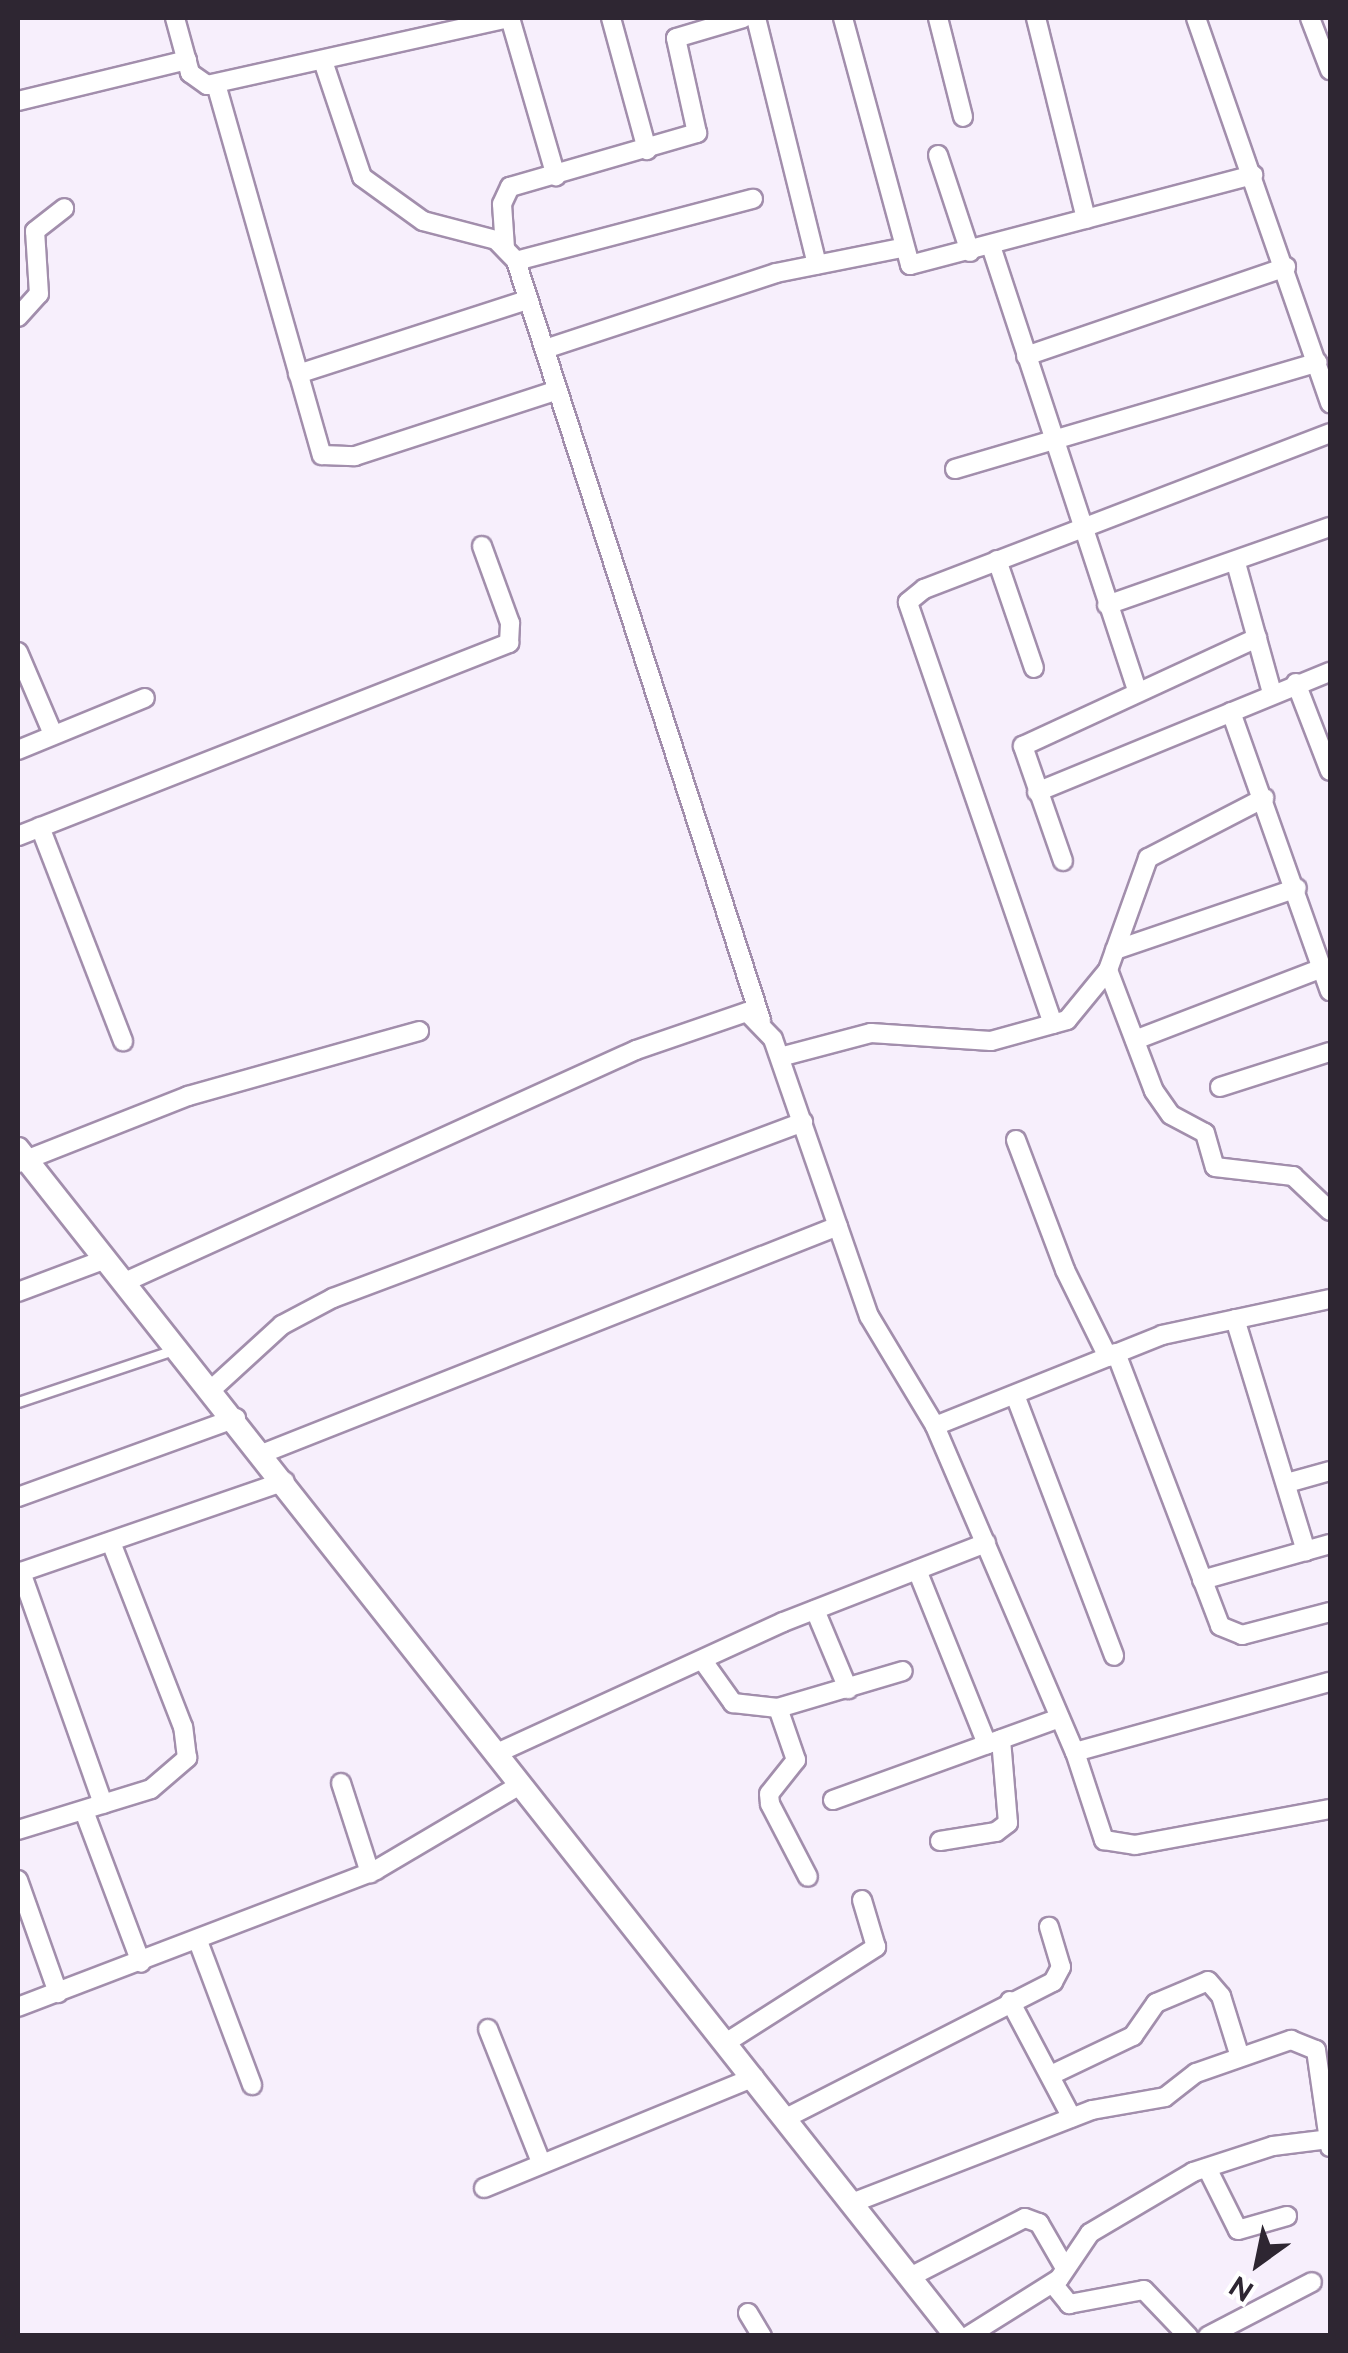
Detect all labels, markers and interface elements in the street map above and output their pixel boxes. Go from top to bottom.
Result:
north arrow [1208,2213,1308,2313]
text: N [1223,2269,1259,2308]

